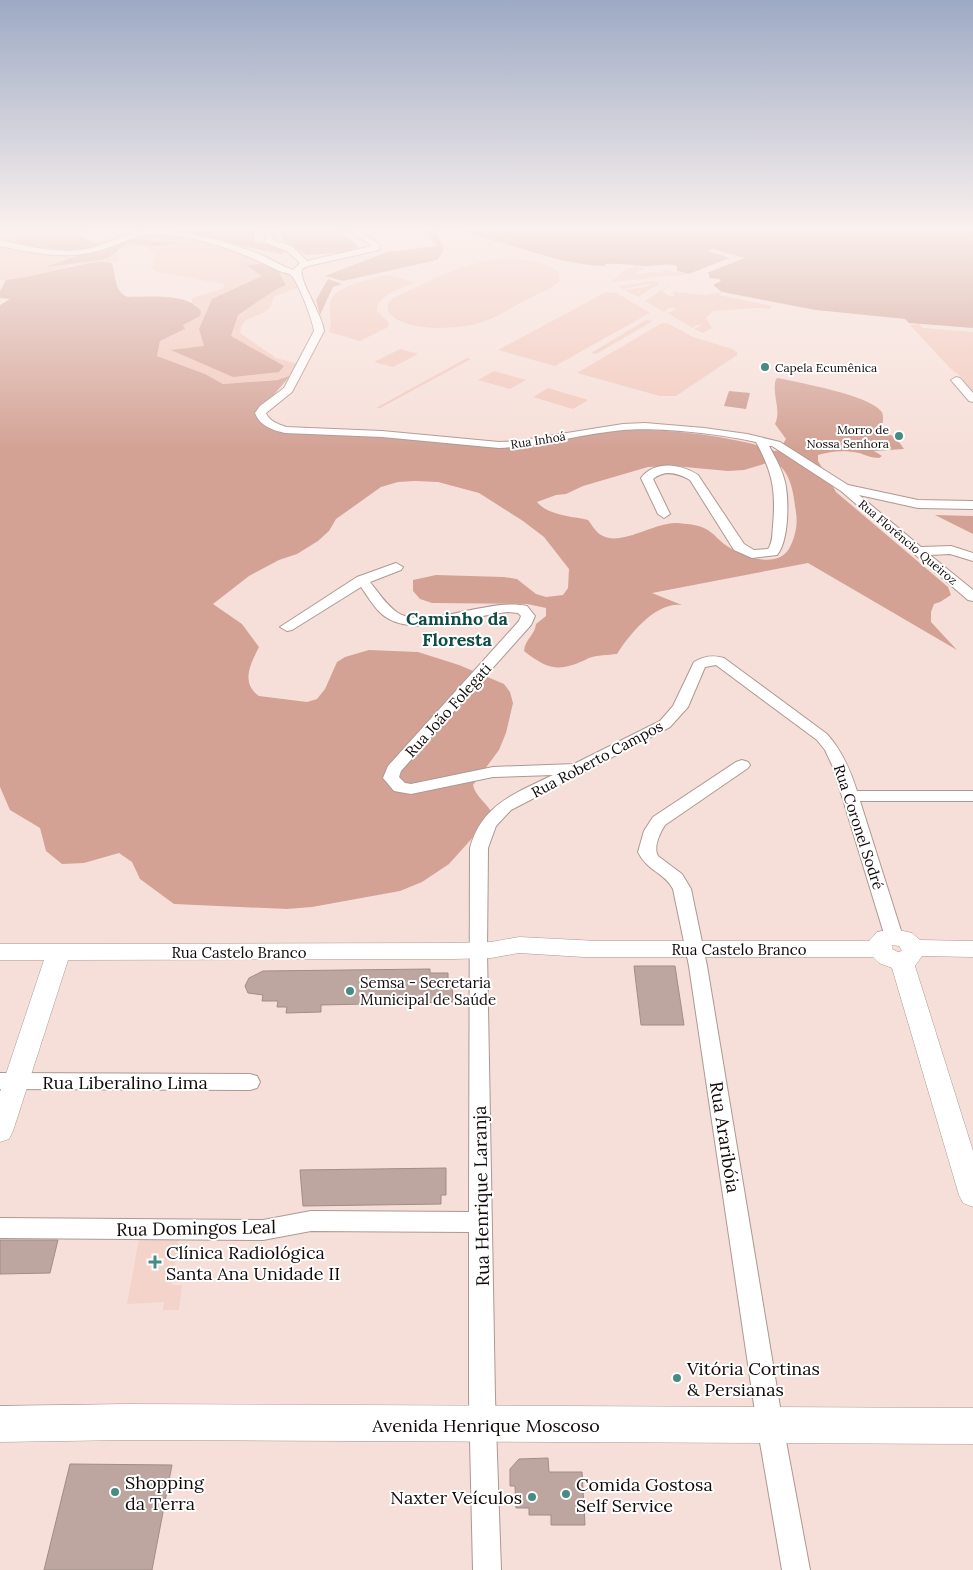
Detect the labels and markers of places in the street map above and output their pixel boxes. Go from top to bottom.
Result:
place label: Capela Ecumênica [775,360,877,375]
marker: Capela Ecumênica [759,361,771,373]
place label: Morro de Nossa Senhora [806,422,889,451]
marker: Morro de Nossa Senhora [893,430,905,442]
place label: Semsa - Secretaria Municipal de Saúde [360,973,496,1009]
marker: Semsa - Secretaria Municipal de Saúde [344,985,356,997]
place label: Clínica Radiológica Santa Ana Unidade II [166,1241,340,1285]
marker: Clínica Radiológica Santa Ana Unidade II [148,1255,162,1269]
place label: Vitória Cortinas & Persianas [686,1357,820,1401]
marker: Vitória Cortinas & Persianas [671,1372,683,1384]
place label: Shopping da Terra [125,1471,205,1515]
place label: Comida Gostosa Self Service [576,1473,713,1517]
marker: Shopping da Terra [109,1486,121,1498]
place label: Naxter Veículos [390,1486,522,1509]
marker: Comida Gostosa Self Service [560,1488,572,1500]
marker: Naxter Veículos [526,1491,538,1503]

